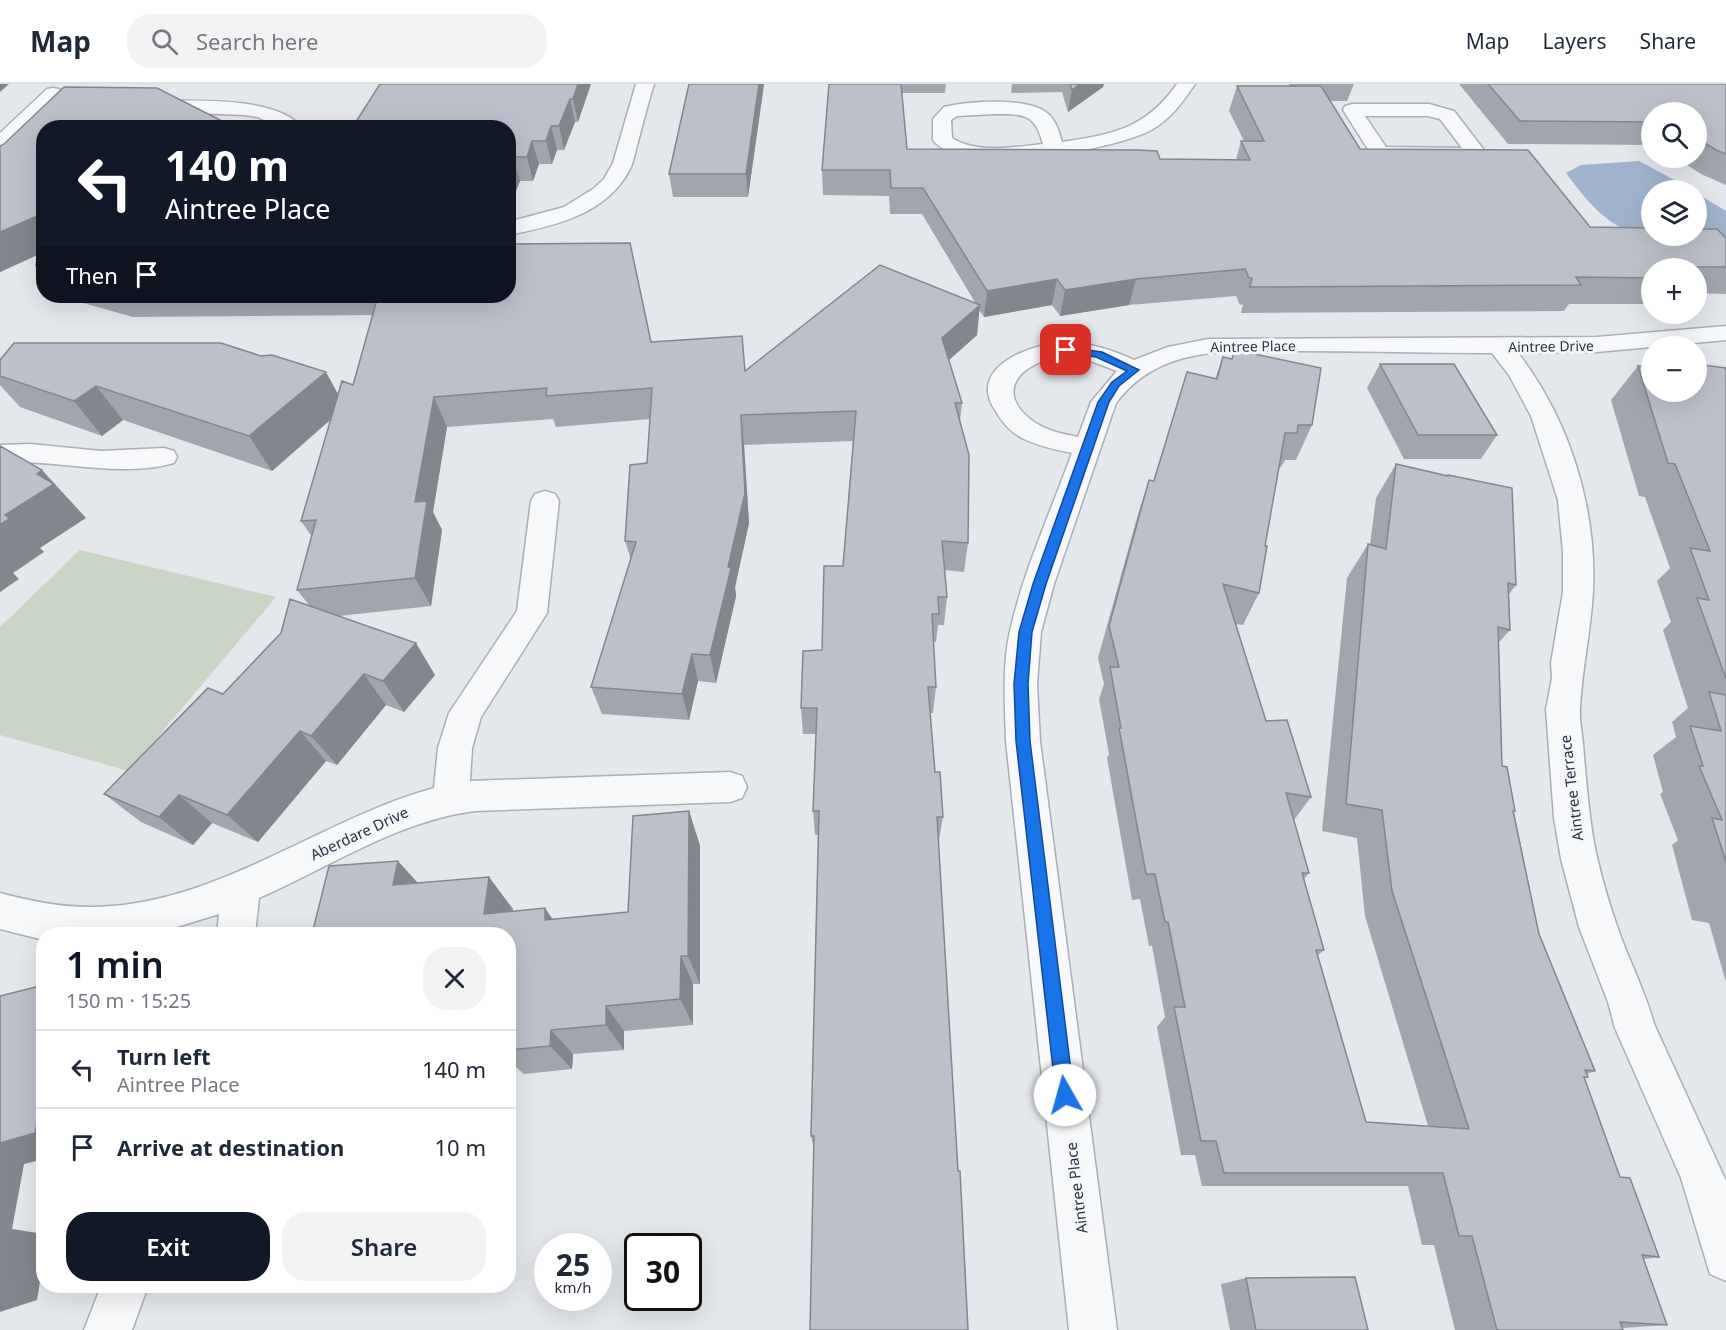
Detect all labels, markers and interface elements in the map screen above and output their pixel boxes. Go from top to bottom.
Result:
search box [127,14,547,68]
text: Map [30,22,91,60]
icon: search [148,25,181,58]
text: Search here [196,26,318,56]
text: Map [1466,27,1510,55]
text: Layers [1543,27,1607,55]
text: Share [1640,27,1696,55]
map controls [1641,102,1707,402]
button: search [1641,102,1707,168]
text: 140 m [165,136,289,193]
icon: left [66,144,144,222]
button: layers [1641,180,1707,246]
text: Aintree Place [165,190,330,227]
icon: arrive [130,258,163,291]
button: + [1641,258,1707,324]
text: Then [66,260,118,290]
pin [1040,324,1091,375]
icon: arrive [1049,333,1082,366]
street label: Aintree Place [1210,336,1296,356]
street label: Aintree Drive [1508,336,1594,356]
button: − [1641,336,1707,402]
street label: Aintree Terrace [1555,734,1587,842]
street label: Aberdare Drive [307,802,411,864]
text: 1 min [66,940,164,989]
button: close [423,947,486,1010]
text: 150 m · 15:25 [66,987,191,1014]
text: Turn left [117,1041,211,1071]
icon: left [66,1053,99,1086]
text: 140 m [422,1054,486,1084]
position arrow [1033,1063,1097,1127]
text: Aintree Place [117,1071,240,1098]
icon: arrive [66,1131,99,1164]
text: Arrive at destination [117,1132,344,1162]
text: 10 m [435,1132,486,1162]
street label: Aintree Place [1060,1141,1092,1235]
button: Exit [66,1212,270,1281]
button: Share [282,1212,486,1281]
speed limit sign: 30 [624,1233,702,1311]
text: 25 [556,1244,590,1285]
text: km/h [555,1277,591,1297]

